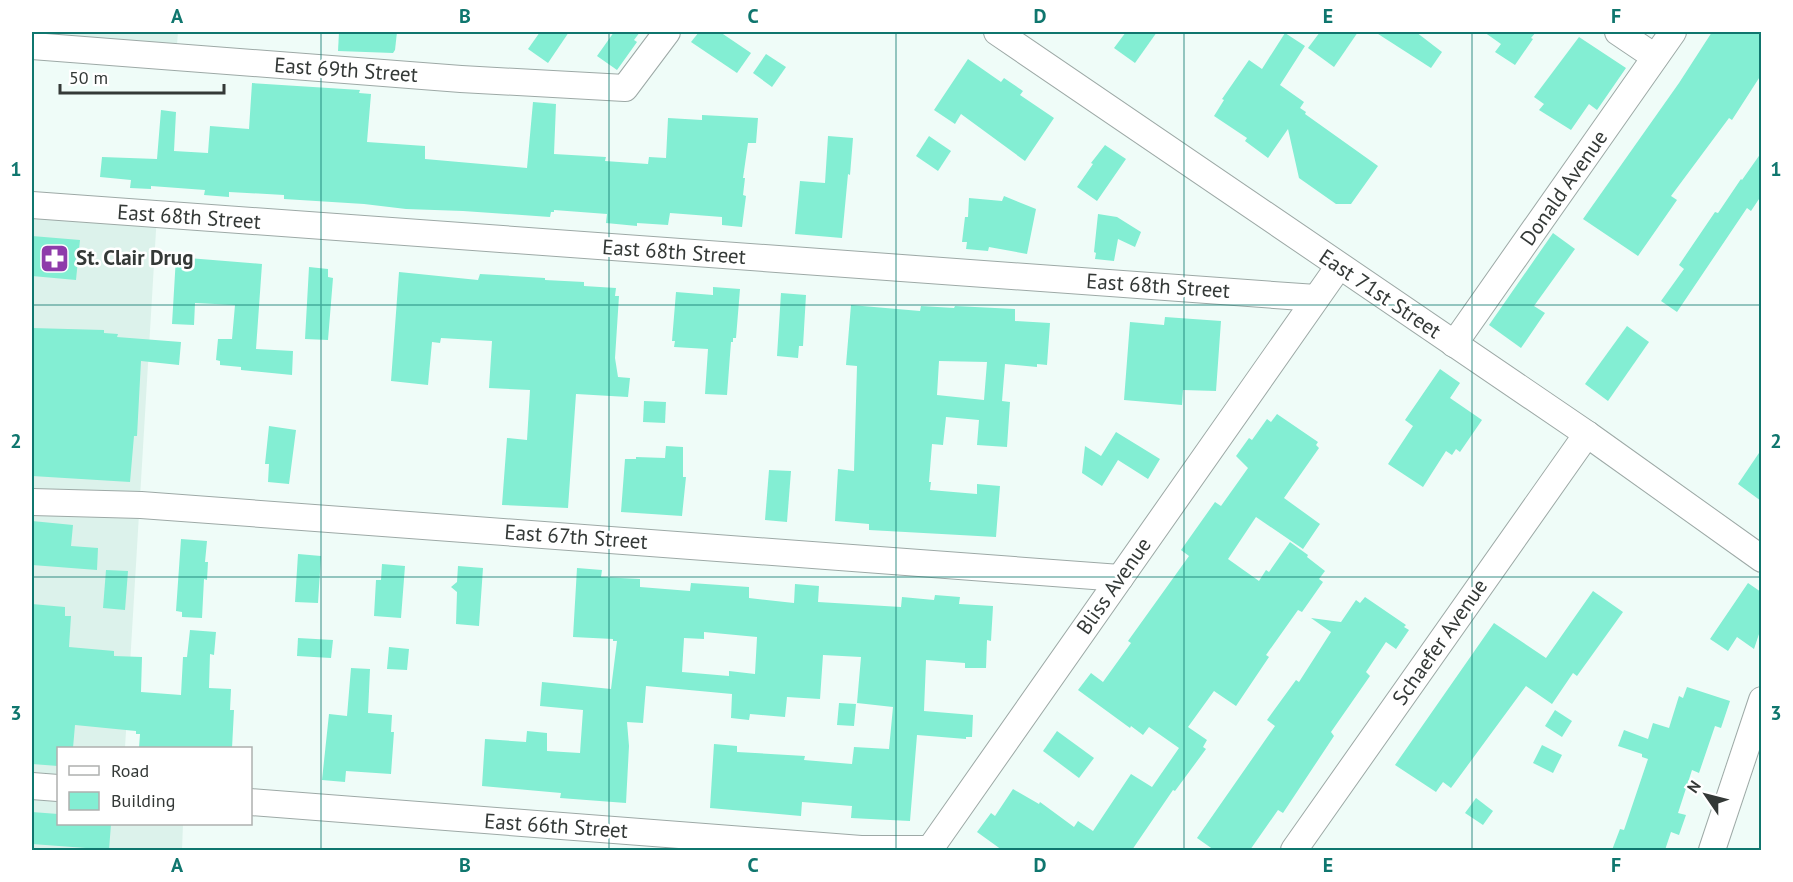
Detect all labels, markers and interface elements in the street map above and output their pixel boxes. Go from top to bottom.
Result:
text: A [171,3,184,29]
text: B [459,3,471,29]
text: C [747,3,759,29]
text: D [1034,3,1047,29]
text: E [1323,3,1333,29]
text: F [1611,3,1621,29]
street label: East 69th Street [273,51,419,88]
scale bar [60,57,224,95]
text: 50 m [69,66,108,89]
street label: Donald Avenue [1514,125,1613,251]
text: 1 [10,156,22,182]
text: 1 [1770,156,1782,182]
street label: East 68th Street [116,198,262,235]
street label: East 68th Street [601,233,747,270]
pharmacy icon: St. Clair Drug [39,242,71,274]
street label: East 71st Street [1314,243,1446,344]
place label: St. Clair Drug [76,244,193,271]
street label: East 68th Street [1085,267,1231,304]
text: 2 [10,428,22,454]
text: 2 [1770,428,1782,454]
street label: East 67th Street [504,518,649,555]
street label: Bliss Avenue [1070,532,1157,639]
street label: Schaefer Avenue [1386,573,1493,710]
text: 3 [10,700,22,726]
text: 3 [1770,700,1782,726]
legend [57,747,252,825]
text: Road [111,759,149,782]
north arrow [1676,765,1736,825]
text: N [1683,776,1705,796]
text: Building [111,789,175,812]
street label: East 66th Street [483,807,629,844]
text: A [171,852,184,878]
text: B [459,852,471,878]
text: C [747,852,759,878]
text: D [1034,852,1047,878]
text: E [1323,852,1333,878]
text: F [1611,852,1621,878]

